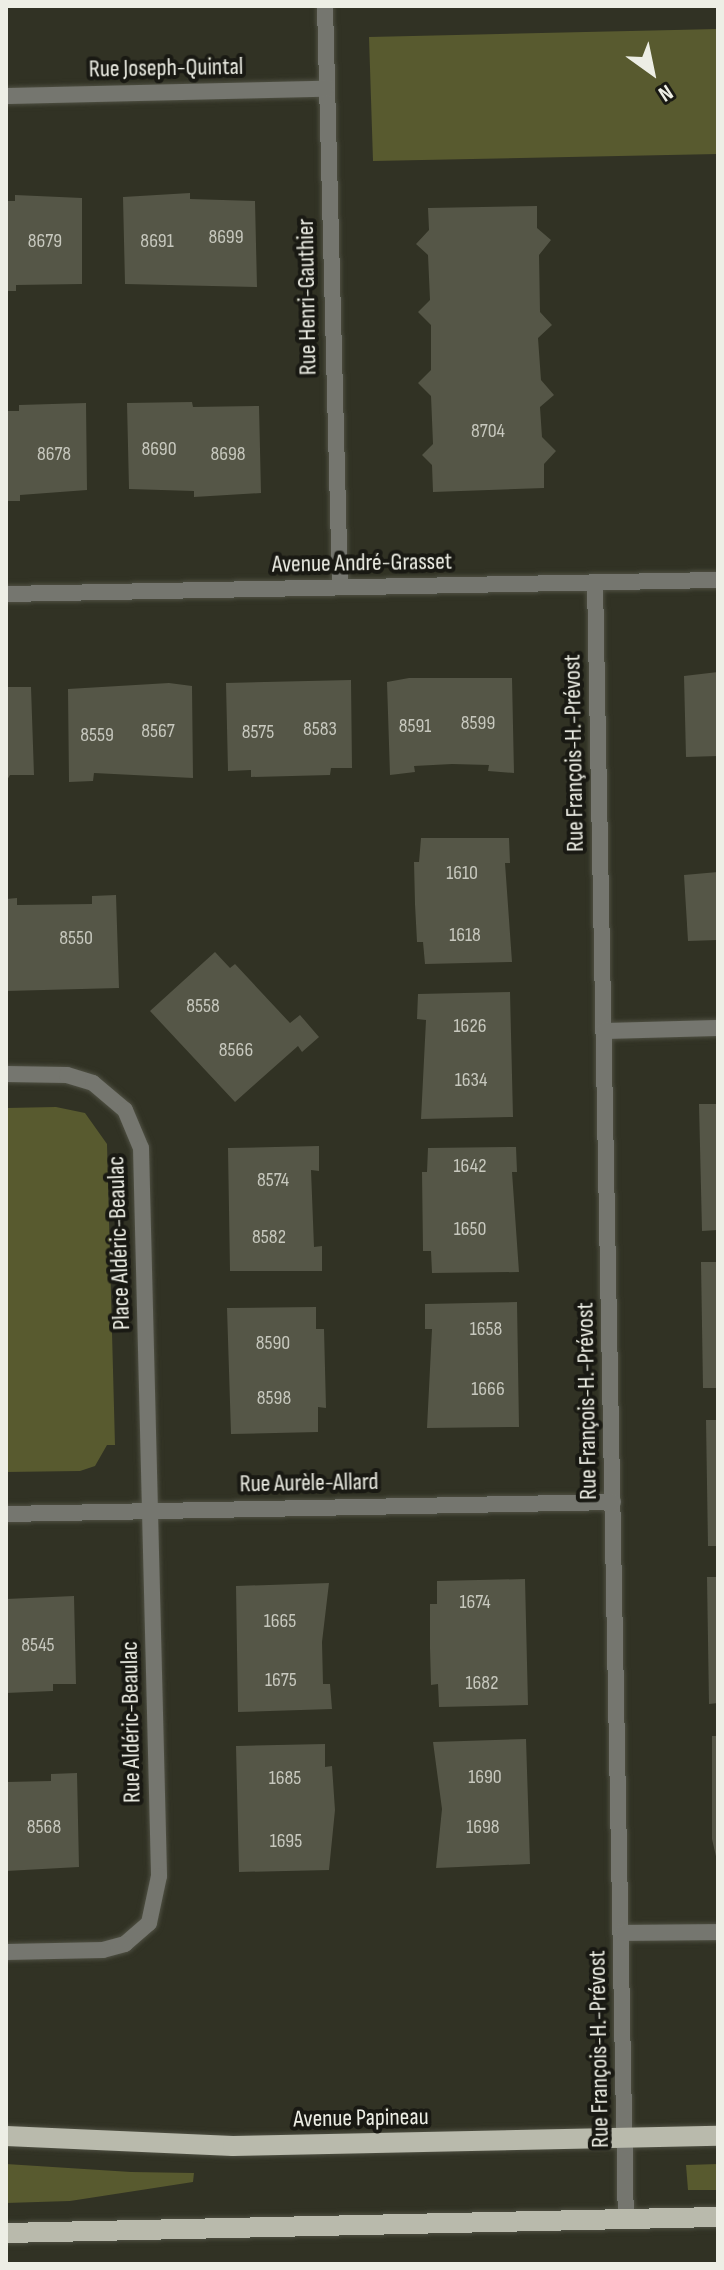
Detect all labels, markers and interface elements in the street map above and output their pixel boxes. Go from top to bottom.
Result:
north arrow [612,32,692,112]
street label: Rue Joseph-Quintal [89,52,243,84]
text: N [653,78,678,107]
street label: Rue Henri-Gauthier [291,218,323,376]
house number: 8699 [208,225,244,249]
house number: 8679 [28,229,62,253]
house number: 8691 [140,229,174,253]
house number: 8704 [471,419,505,443]
house number: 8690 [141,437,177,461]
house number: 8678 [37,442,71,466]
house number: 8698 [210,442,246,466]
street label: Avenue André-Grasset [272,547,452,579]
street label: Rue François-H.-Prévost [558,654,590,852]
house number: 8599 [461,711,495,735]
house number: 8591 [399,714,431,738]
house number: 8583 [303,717,337,741]
house number: 8567 [141,719,175,743]
house number: 8575 [242,720,274,744]
house number: 8559 [80,723,114,747]
house number: 1610 [446,861,478,885]
house number: 1618 [449,923,481,947]
house number: 8550 [59,926,93,950]
house number: 8558 [186,994,220,1018]
house number: 1626 [454,1014,486,1038]
house number: 8566 [219,1038,253,1062]
house number: 1634 [455,1068,487,1092]
house number: 1642 [454,1154,486,1178]
street label: Place Aldéric-Beaulac [102,1155,136,1331]
house number: 8574 [257,1168,289,1192]
house number: 1650 [454,1217,486,1241]
house number: 8582 [252,1225,286,1249]
street label: Rue François-H.-Prévost [571,1302,603,1500]
house number: 1658 [470,1317,502,1341]
house number: 8590 [256,1331,290,1355]
house number: 1666 [471,1377,505,1401]
house number: 8598 [257,1386,291,1410]
street label: Rue Aurèle-Allard [239,1467,379,1499]
house number: 1674 [459,1590,491,1614]
house number: 1665 [264,1609,296,1633]
house number: 8545 [21,1633,55,1657]
street label: Rue Aldéric-Beaulac [115,1641,147,1803]
house number: 1675 [265,1668,297,1692]
house number: 1682 [465,1671,499,1695]
house number: 1690 [468,1765,502,1789]
house number: 1685 [269,1766,301,1790]
house number: 8568 [27,1815,61,1839]
house number: 1698 [466,1815,500,1839]
house number: 1695 [270,1829,302,1853]
street label: Rue François-H.-Prévost [583,1950,615,2148]
street label: Avenue Papineau [293,2102,429,2134]

